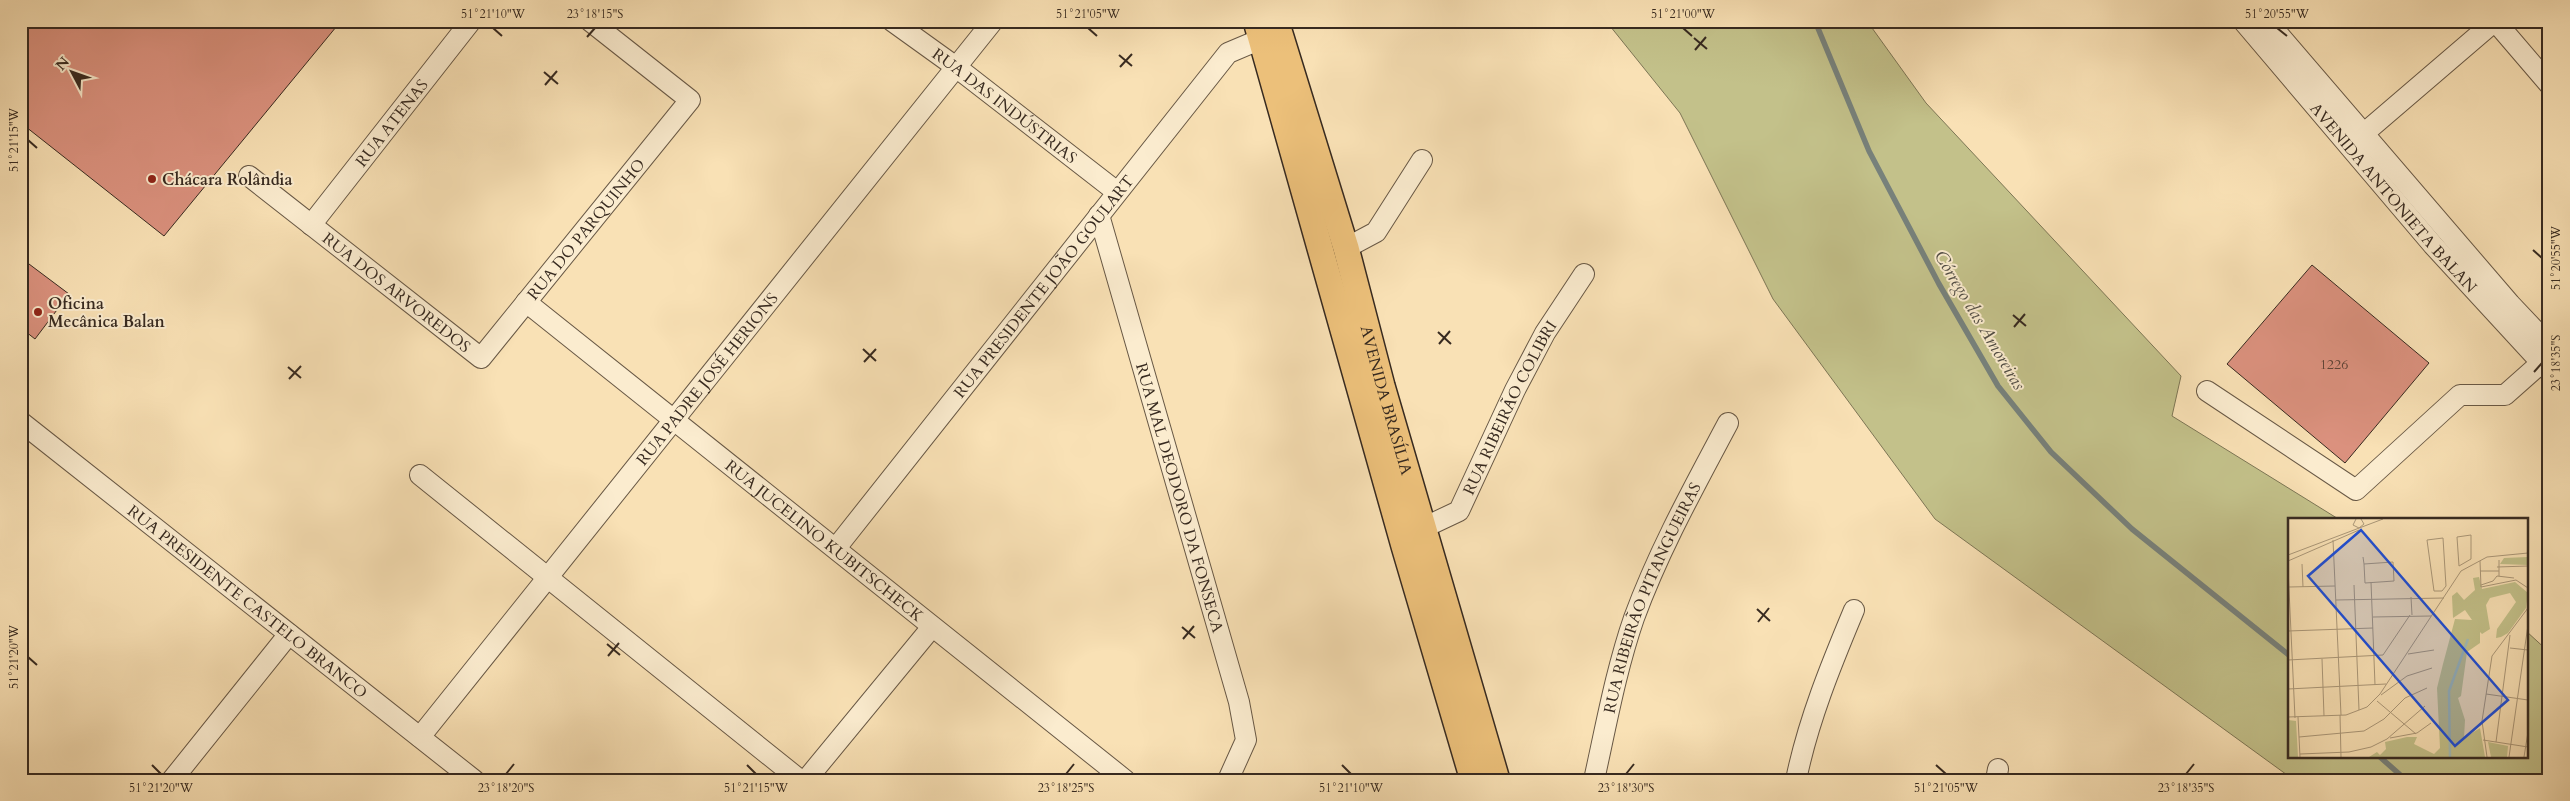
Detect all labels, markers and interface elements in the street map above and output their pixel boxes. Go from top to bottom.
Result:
text: 51°21'10"W [461,6,526,22]
text: 23°18'15"S [567,6,623,22]
text: 51°21'05"W [1056,6,1121,22]
text: 51°21'00"W [1651,6,1716,22]
text: 51°20'55"W [2245,6,2310,22]
street label: RUA DAS INDÚSTRIAS [927,43,1081,169]
north arrow [48,48,98,98]
text: N [51,53,74,75]
street label: RUA ATENAS [351,75,433,172]
street label: AVENIDA ANTONIETA BALAN [2305,98,2482,298]
text: 51°21'15"W [6,107,22,172]
street label: RUA DO PARQUINHO [522,154,650,305]
place label: Chácara Rolândia [162,169,292,191]
street label: RUA PRESIDENTE JOÃO GOULART [949,171,1139,403]
marker: Chácara Rolândia [146,173,158,185]
text: 51°20'55"W [2548,225,2564,290]
street label: RUA DOS ARVOREDOS [318,228,475,358]
water label: Córrego das Amoreiras [1928,246,2031,395]
street label: RUA PADRE JOSÉ HERIONS [632,288,784,470]
place label: Oficina Mecânica Balan [48,293,166,333]
marker: Oficina Mecânica Balan [32,306,44,318]
street label: RUA RIBEIRÃO COLIBRI [1458,316,1562,499]
street label: AVENIDA BRASÍLIA [1355,323,1418,478]
text: 23°18'35"S [2548,335,2564,391]
house number: 1226 [2320,355,2348,374]
street label: RUA MAL DEODORO DA FONSECA [1130,360,1229,636]
street label: RUA JUCELINO KUBITSCHECK [720,455,928,627]
street label: RUA RIBEIRÃO PITANGUEIRAS [1599,479,1707,715]
street label: RUA PRESIDENTE CASTELO BRANCO [122,500,372,704]
inset map [2288,518,2528,758]
text: 51°21'20"W [6,624,22,689]
text: 51°21'20"W [129,780,194,796]
text: 23°18'20"S [478,780,534,796]
text: 51°21'15"W [724,780,789,796]
text: 23°18'25"S [1038,780,1094,796]
text: 51°21'10"W [1319,780,1384,796]
text: 23°18'30"S [1598,780,1654,796]
text: 51°21'05"W [1914,780,1979,796]
text: 23°18'35"S [2158,780,2214,796]

